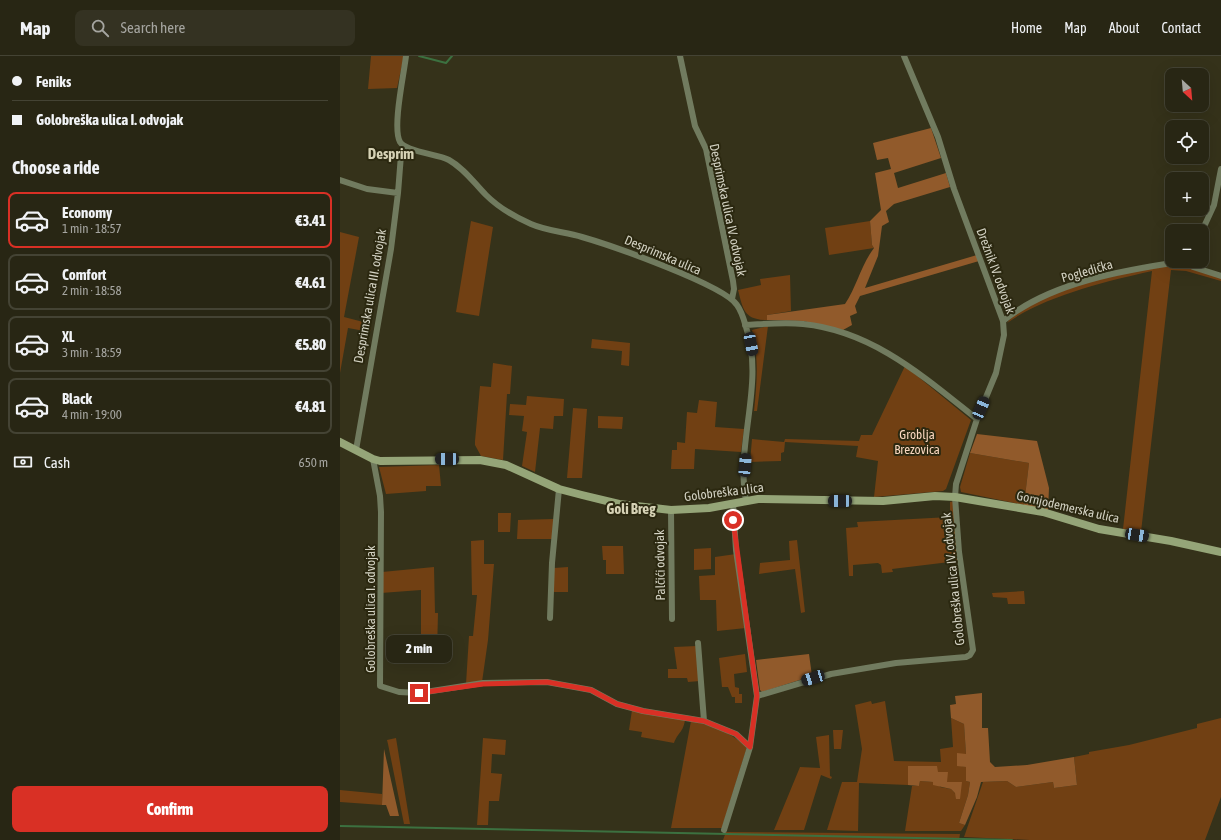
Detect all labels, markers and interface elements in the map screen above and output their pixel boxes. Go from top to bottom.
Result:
search box [75,10,355,46]
text: Map [20,17,51,39]
icon: search [89,17,111,39]
text: Search here [121,19,185,36]
text: Home [1011,20,1042,36]
text: Map [1064,20,1087,36]
text: About [1109,20,1140,36]
text: Contact [1162,20,1201,36]
north arrow [1165,68,1209,112]
map controls [1165,68,1209,268]
text: Feniks [36,73,71,90]
text: Golobreška ulica I. odvojak [36,111,183,128]
button: locate [1165,120,1209,164]
street label: Desprimska ulica IV. odvojak [707,142,749,278]
district label: Desprim [368,145,414,162]
text: Choose a ride [12,157,100,178]
button: + [1165,172,1209,216]
icon: car [14,202,50,238]
text: Economy [62,204,112,221]
text: €3.41 [295,212,326,229]
text: 1 min · 18:57 [62,221,122,236]
button: − [1165,224,1209,268]
street label: Drežnik IV. odvojak [974,226,1019,316]
street label: Desprimska ulica III. odvojak [351,227,389,364]
street label: Desprimska ulica [622,232,704,278]
street label: Pogledička [1060,257,1114,285]
icon: car [14,264,50,300]
text: Comfort [62,266,106,283]
text: €4.61 [295,274,326,291]
text: 2 min · 18:58 [62,283,122,298]
icon: car [14,326,50,362]
text: XL [62,328,75,345]
car [743,331,759,357]
text: €5.80 [295,336,326,353]
text: 3 min · 18:59 [62,345,122,360]
icon: car [14,388,50,424]
text: Black [62,390,92,407]
car [971,395,991,421]
text: €4.81 [295,398,326,415]
text: 4 min · 19:00 [62,407,122,422]
park label: Groblja Brezovica [894,427,940,457]
icon: cash [12,451,34,473]
car [435,453,459,465]
car [738,453,752,477]
text: Cash [44,454,70,471]
text: 650 m [299,455,328,470]
street label: Golobreška ulica [683,480,765,504]
street label: Gornjodemerska ulica [1015,488,1121,526]
car [828,495,852,507]
district label: Goli Breg [606,500,656,517]
route start [724,511,742,529]
street label: Golobreška ulica IV. odvojak [939,512,967,646]
car [1124,527,1150,543]
street label: Palčići odvojak [652,529,668,601]
street label: Golobreška ulica I. odvojak [363,545,378,673]
callout: 2 min [386,635,452,663]
text: 2 min [406,641,432,656]
car [800,669,826,687]
route end [410,684,428,702]
button: Confirm [12,786,328,832]

